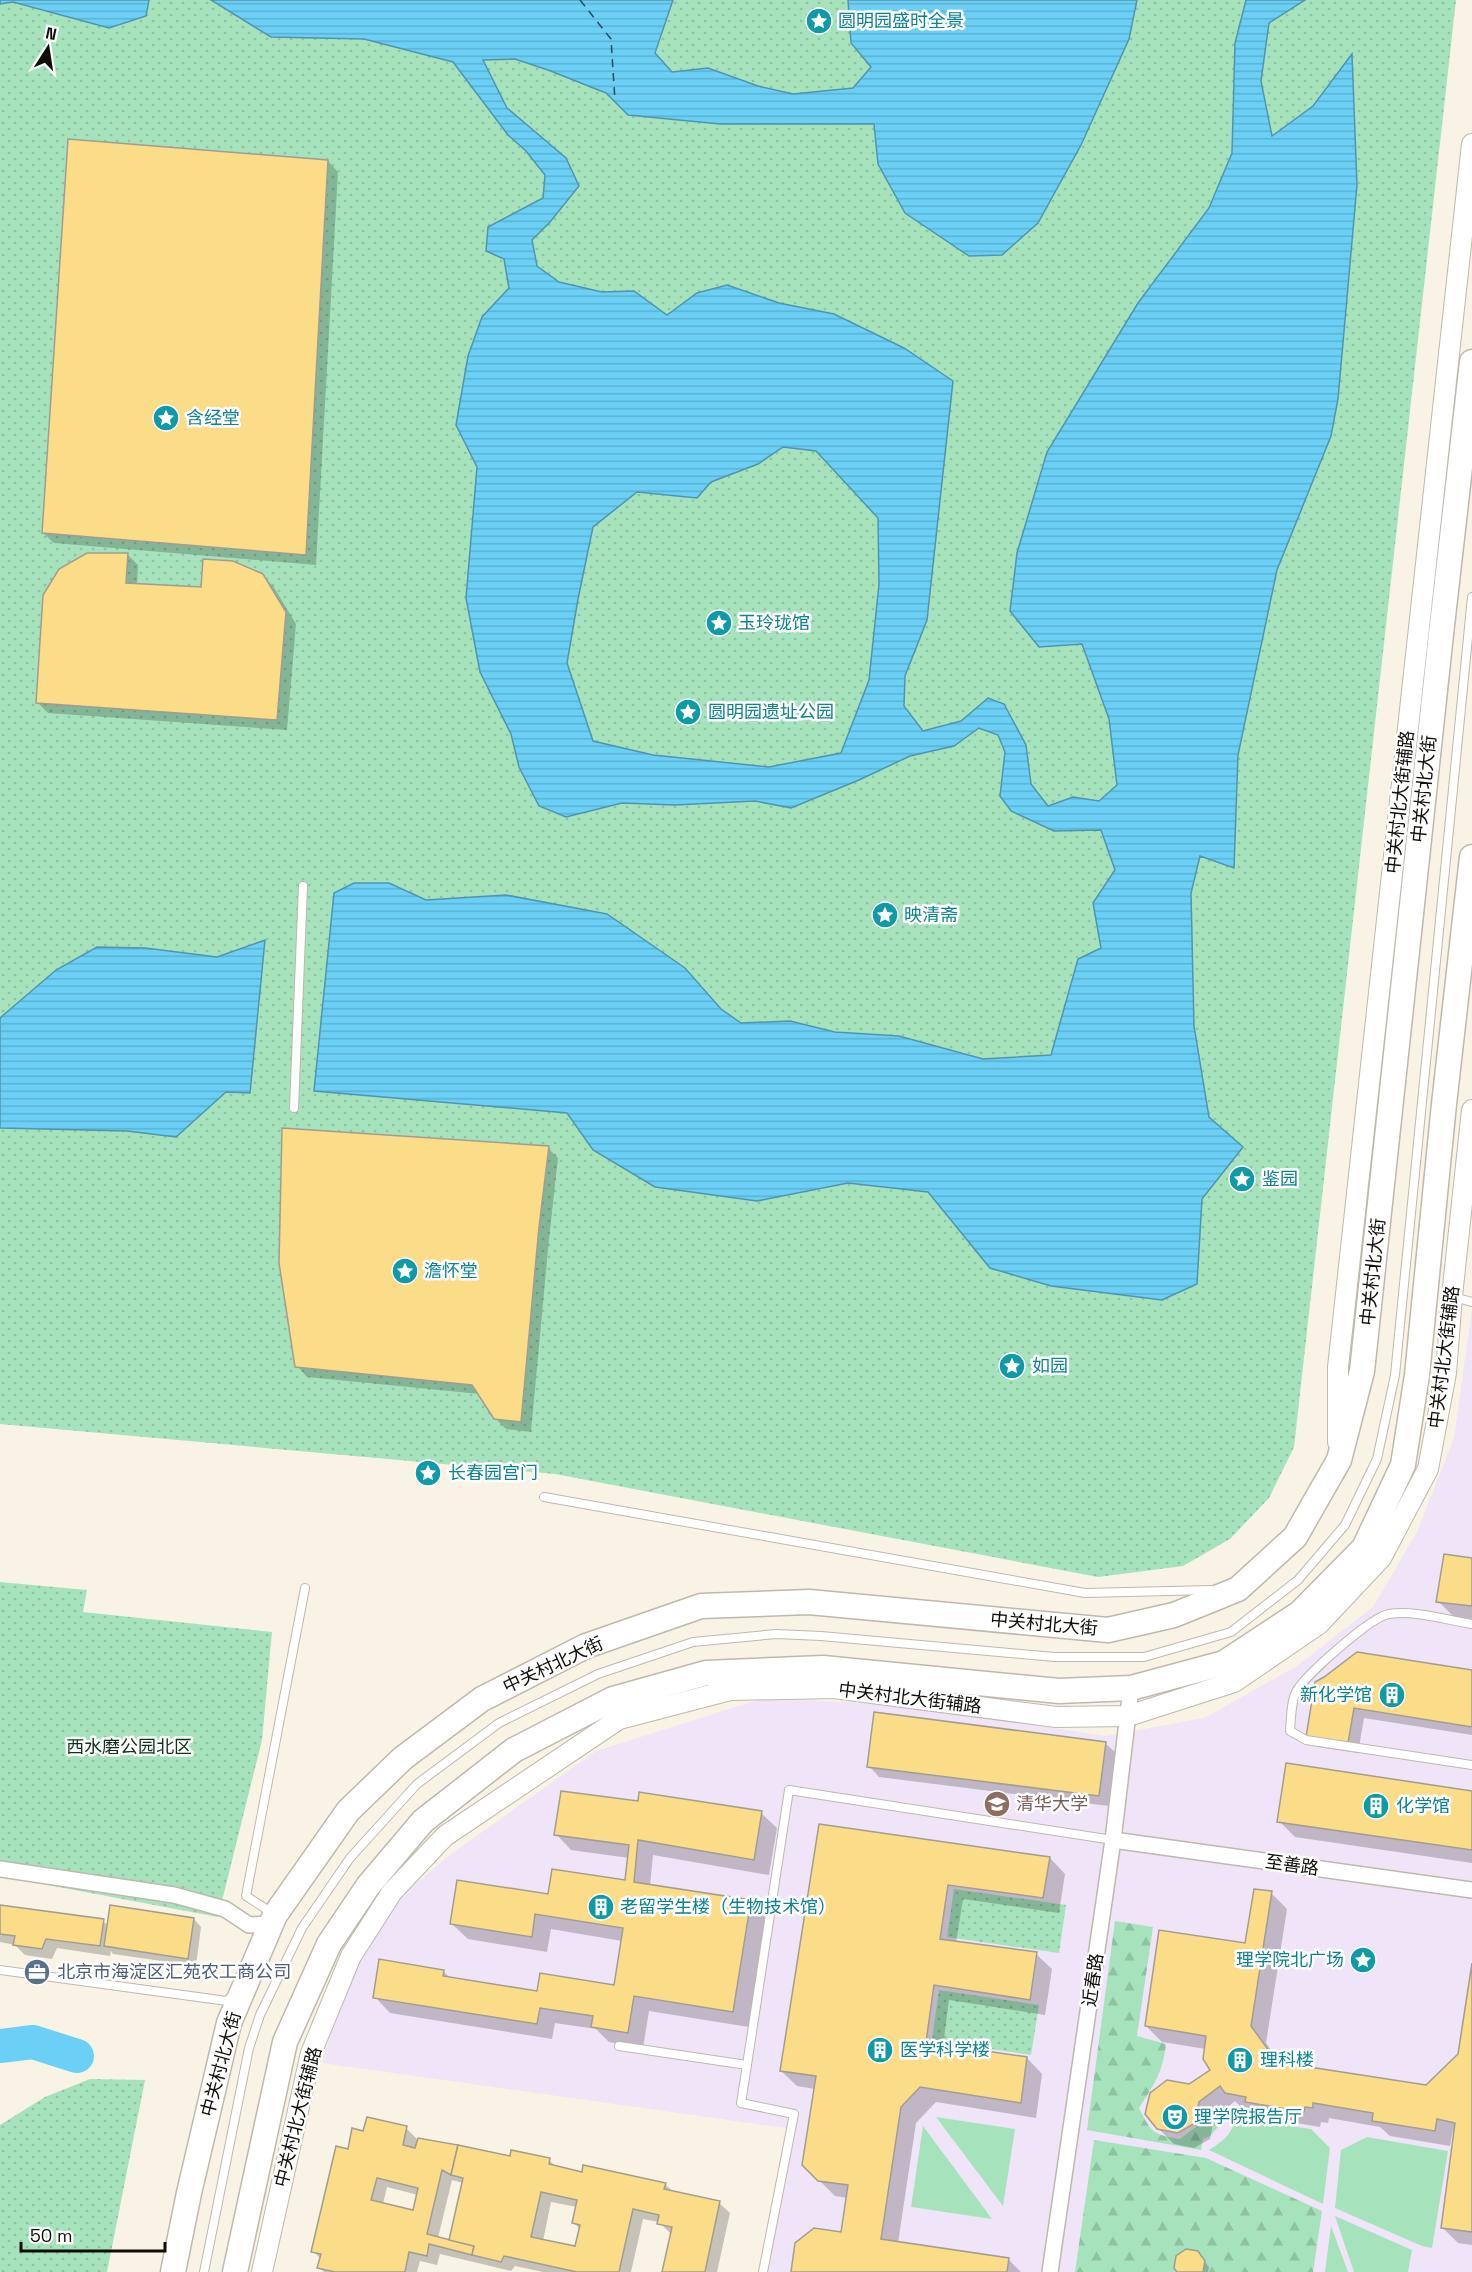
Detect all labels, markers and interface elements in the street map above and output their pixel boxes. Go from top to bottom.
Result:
place icon: 圆明园盛时全景 [804,6,834,36]
place label: 圆明园盛时全景 [838,9,964,32]
north arrow [18,18,78,78]
text: N [44,22,58,45]
place icon: 含经堂 [151,403,181,433]
place label: 含经堂 [186,406,240,429]
place icon: 玉玲珑馆 [704,608,734,638]
place label: 玉玲珑馆 [738,611,810,634]
place icon: 圆明园遗址公园 [673,697,703,727]
place label: 圆明园遗址公园 [708,700,834,723]
street label: 中关村北大街辅路 [1381,729,1418,875]
street label: 中关村北大街 [1406,734,1441,844]
place icon: 映清斋 [870,900,900,930]
place label: 映清斋 [904,903,958,926]
place icon: 鉴园 [1227,1164,1257,1194]
place label: 鉴园 [1262,1167,1298,1190]
street label: 中关村北大街 [1355,1217,1390,1327]
place icon: 澹怀堂 [390,1256,420,1286]
place label: 澹怀堂 [424,1259,478,1282]
street label: 中关村北大街辅路 [1423,1284,1464,1430]
place icon: 如园 [997,1351,1027,1381]
place label: 如园 [1032,1354,1068,1377]
place icon: 长春园宫门 [413,1458,443,1488]
place label: 长春园宫门 [448,1461,538,1484]
street label: 中关村北大街 [989,1607,1099,1640]
street label: 中关村北大街 [499,1631,607,1698]
street label: 中关村北大街辅路 [837,1677,983,1718]
building icon: 新化学馆 [1377,1680,1407,1710]
place label: 新化学馆 [1300,1683,1372,1706]
park label: 西水磨公园北区 [66,1735,192,1758]
school or university icon: 清华大学 [982,1789,1012,1819]
building icon: 化学馆 [1361,1791,1391,1821]
place label: 清华大学 [1016,1792,1088,1815]
place label: 化学馆 [1396,1794,1450,1817]
street label: 至善路 [1264,1849,1320,1880]
building icon: 老留学生楼（生物技术馆） [586,1892,616,1922]
place label: 老留学生楼（生物技术馆） [620,1895,836,1918]
place icon: 理学院北广场 [1348,1945,1378,1975]
place label: 理学院北广场 [1236,1948,1344,1971]
street label: 近春路 [1077,1952,1108,2008]
office icon: 北京市海淀区汇苑农工商公司 [22,1957,52,1987]
place label: 北京市海淀区汇苑农工商公司 [57,1960,291,1983]
street label: 中关村北大街 [195,2009,246,2119]
building icon: 医学科学楼 [865,2035,895,2065]
place label: 医学科学楼 [900,2038,990,2061]
street label: 中关村北大街辅路 [269,2044,326,2190]
building icon: 理科楼 [1225,2045,1255,2075]
place label: 理科楼 [1260,2048,1314,2071]
theatre icon: 理学院报告厅 [1160,2102,1190,2132]
place label: 理学院报告厅 [1194,2105,1302,2128]
scale bar [21,2215,165,2253]
text: 50 m [30,2224,72,2247]

